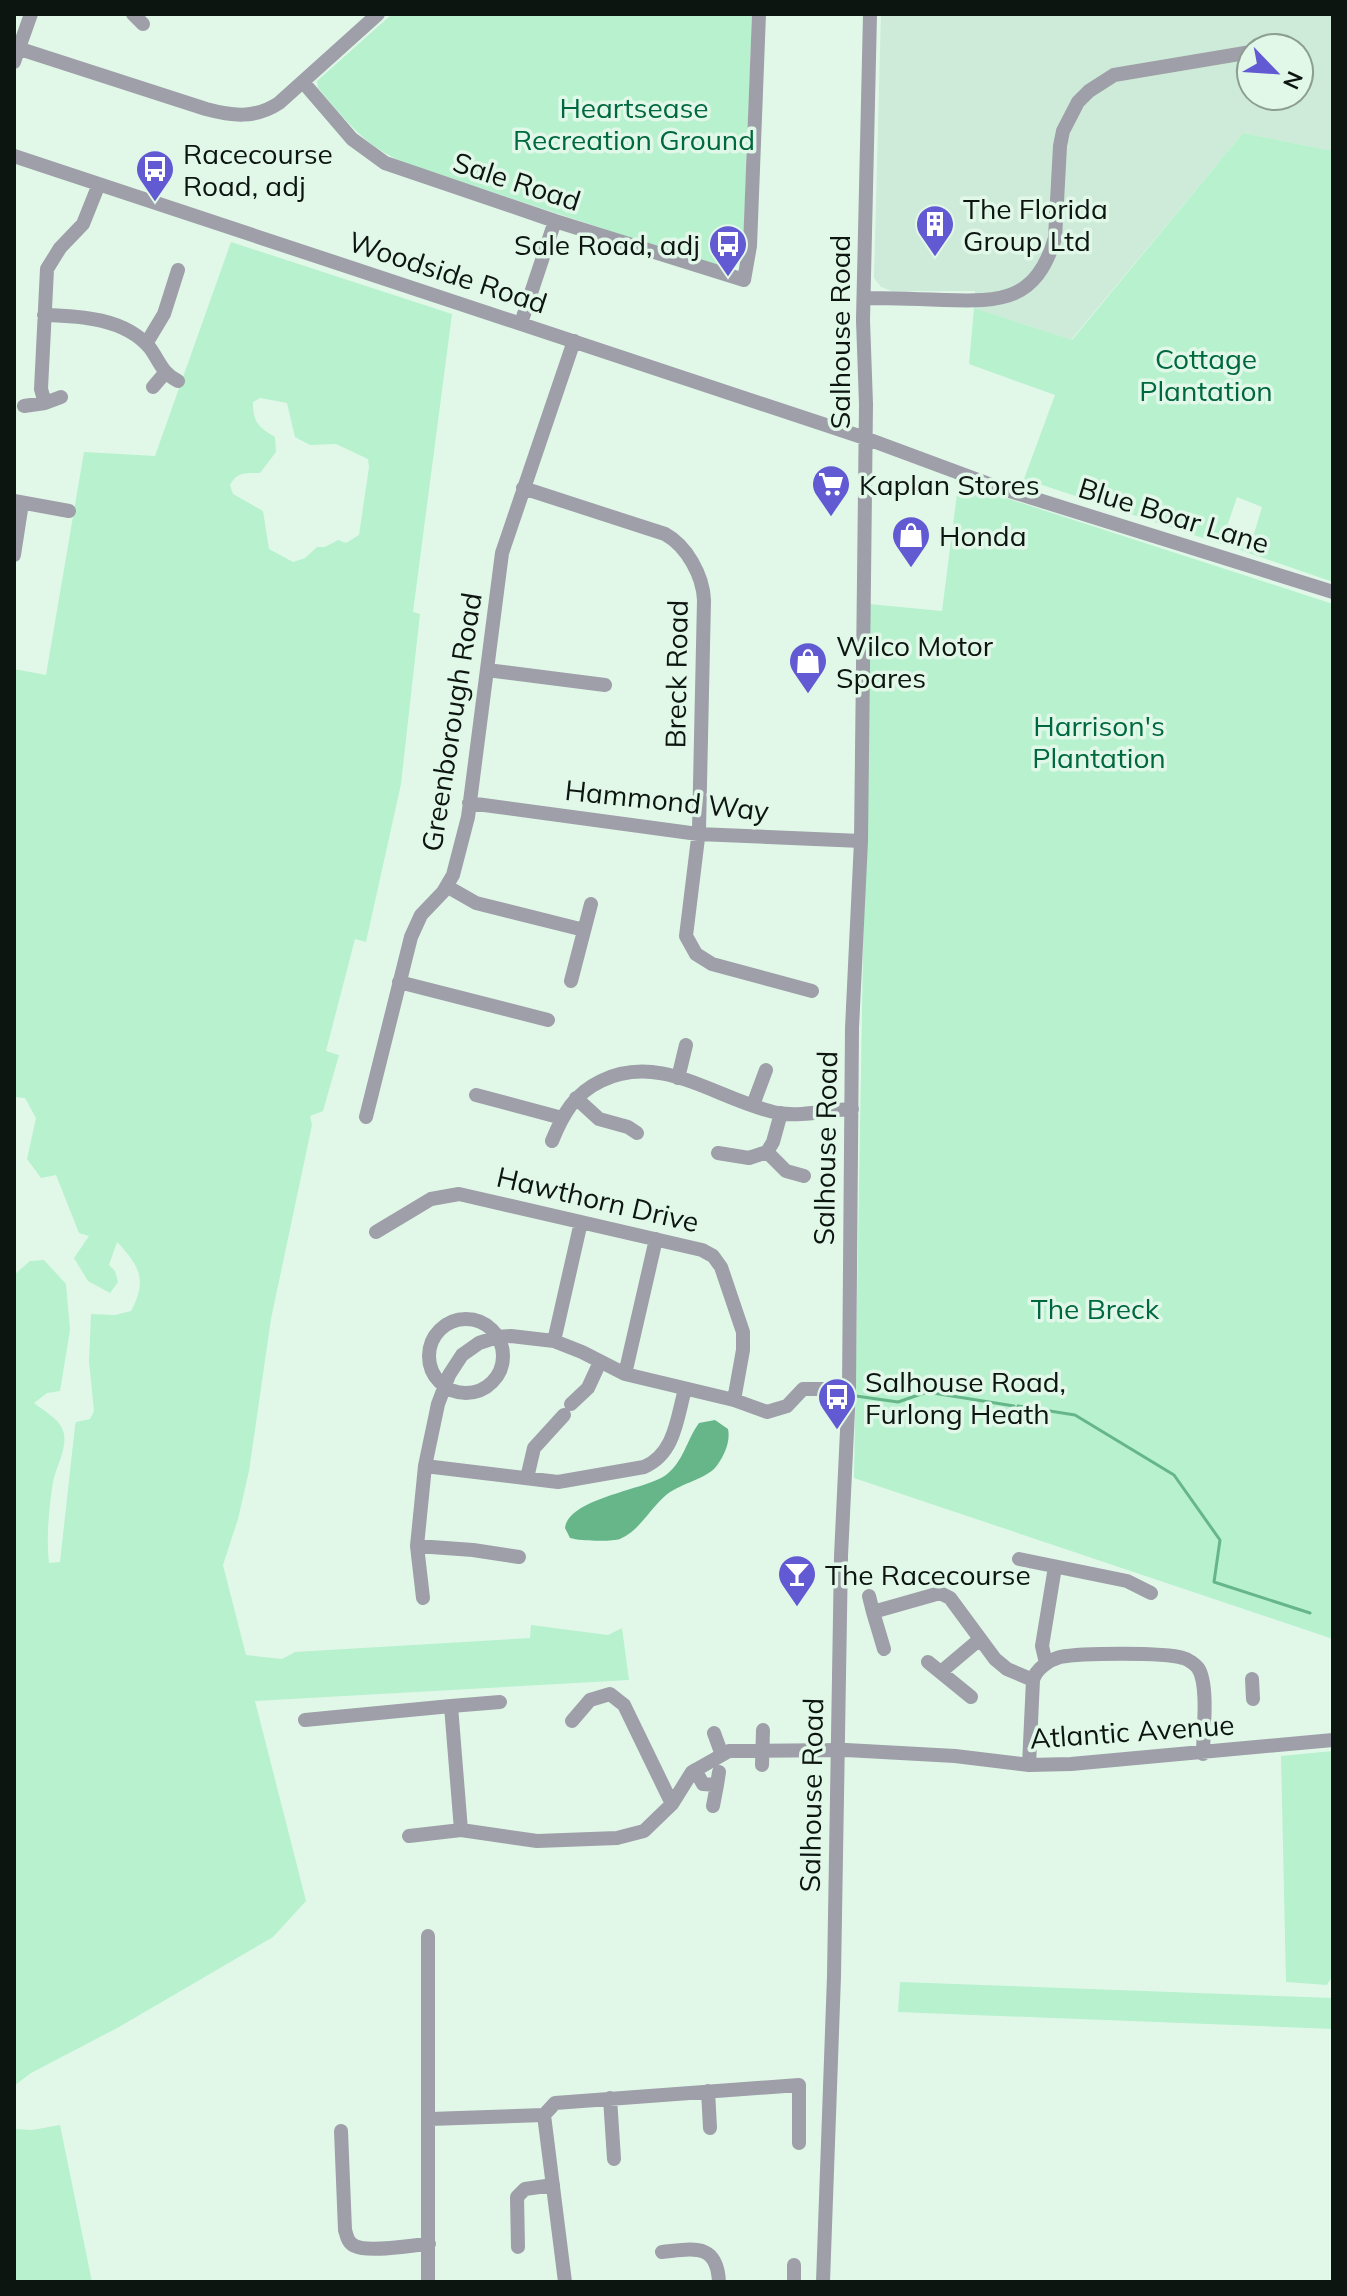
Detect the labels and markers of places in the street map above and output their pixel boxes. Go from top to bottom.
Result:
place label: Racecourse Road, adj [183,136,333,203]
bus stop icon: Racecourse Road, adj [134,148,176,203]
place label: The Florida Group Ltd [963,191,1108,258]
building icon: The Florida Group Ltd [914,203,956,258]
bus stop icon: Sale Road, adj [707,223,749,278]
place label: Sale Road, adj [514,227,700,262]
supermarket icon: Kaplan Stores [810,463,852,518]
place label: Kaplan Stores [859,467,1040,502]
shop icon: Honda [890,514,932,569]
place label: Honda [939,518,1026,553]
place label: Wilco Motor Spares [836,628,994,695]
shop icon: Wilco Motor Spares [787,640,829,695]
place label: Salhouse Road, Furlong Heath [865,1364,1066,1431]
bus stop icon: Salhouse Road, Furlong Heath [816,1376,858,1431]
bar icon: The Racecourse [776,1553,818,1608]
place label: The Racecourse [825,1557,1031,1592]

